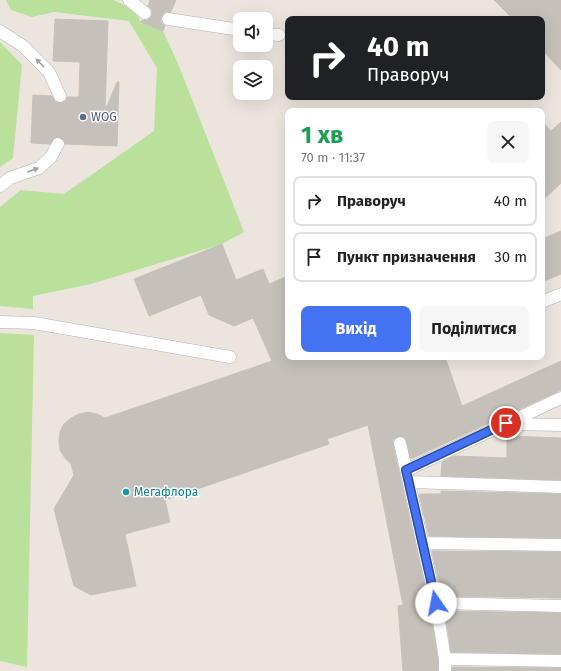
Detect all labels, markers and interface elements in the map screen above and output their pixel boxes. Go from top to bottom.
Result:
map controls [233,12,273,100]
button: sound [233,12,273,52]
text: 40 m [367,30,430,63]
icon: right [301,32,353,84]
one-way arrow [35,58,45,68]
button: layers [233,60,273,100]
text: Праворуч [367,64,449,86]
place label: WOG [91,110,117,124]
marker: WOG [78,112,88,122]
text: 1 хв [301,121,343,149]
button: close [487,121,529,163]
text: 70 m · 11:37 [301,150,365,165]
one-way arrow [28,166,40,172]
icon: right [303,190,325,212]
text: Праворуч [337,192,406,210]
text: 40 m [494,192,527,210]
icon: arrive [303,246,325,268]
text: Пункт призначення [337,248,476,266]
text: 30 m [494,248,527,266]
button: Вихід [301,306,411,352]
button: Поділитися [419,306,529,352]
pin [489,406,523,440]
icon: arrive [495,412,517,434]
place label: Мегафлора [134,485,198,499]
marker: Мегафлора [121,487,131,497]
position arrow [415,582,457,624]

